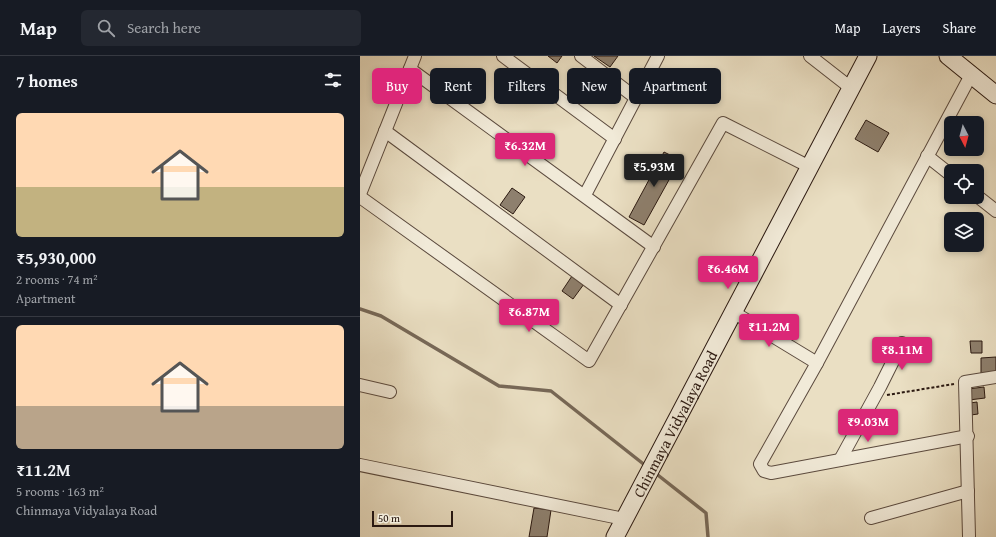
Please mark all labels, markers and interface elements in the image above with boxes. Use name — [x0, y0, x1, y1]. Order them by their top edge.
search box — [81, 10, 361, 46]
text: Map — [20, 14, 57, 42]
icon: search — [95, 17, 117, 39]
text: Search here — [127, 17, 201, 38]
text: Map — [835, 18, 861, 38]
text: Layers — [883, 18, 921, 38]
text: Share — [943, 18, 976, 38]
text: 7 homes — [16, 68, 78, 93]
chip: Buy — [372, 68, 422, 104]
chip: Rent — [430, 68, 486, 104]
chip: Filters — [494, 68, 559, 104]
chip: New — [567, 68, 621, 104]
chip: Apartment — [629, 68, 721, 104]
icon: filters — [322, 69, 344, 91]
north arrow — [944, 116, 984, 156]
map controls — [944, 116, 984, 252]
pin: ₹6.32M — [492, 133, 558, 167]
text: ₹6.32M — [504, 136, 546, 155]
icon: home — [144, 139, 216, 211]
pin: ₹5.93M — [621, 154, 687, 188]
text: ₹5.93M — [633, 157, 675, 176]
button: locate — [944, 164, 984, 204]
button: layers — [944, 212, 984, 252]
text: ₹5,930,000 — [16, 245, 96, 270]
pin: ₹6.46M — [695, 256, 761, 290]
text: ₹6.46M — [707, 259, 749, 278]
text: 2 rooms · 74 m² — [16, 270, 98, 289]
text: Apartment — [16, 289, 76, 308]
pin: ₹6.87M — [496, 299, 562, 333]
text: ₹6.87M — [508, 302, 550, 321]
pin: ₹11.2M — [736, 314, 802, 348]
text: ₹11.2M — [748, 317, 790, 336]
pin: ₹8.11M — [869, 337, 935, 371]
text: ₹8.11M — [881, 340, 923, 359]
street label: Chinmaya Vidyalaya Road — [627, 347, 722, 501]
icon: home — [144, 351, 216, 423]
pin: ₹9.03M — [835, 409, 901, 443]
text: ₹9.03M — [847, 412, 889, 431]
text: ₹11.2M — [16, 457, 71, 482]
text: 5 rooms · 163 m² — [16, 482, 104, 501]
text: Chinmaya Vidyalaya Road — [16, 501, 157, 520]
scale bar — [372, 509, 453, 528]
text: 50 m — [378, 510, 400, 526]

